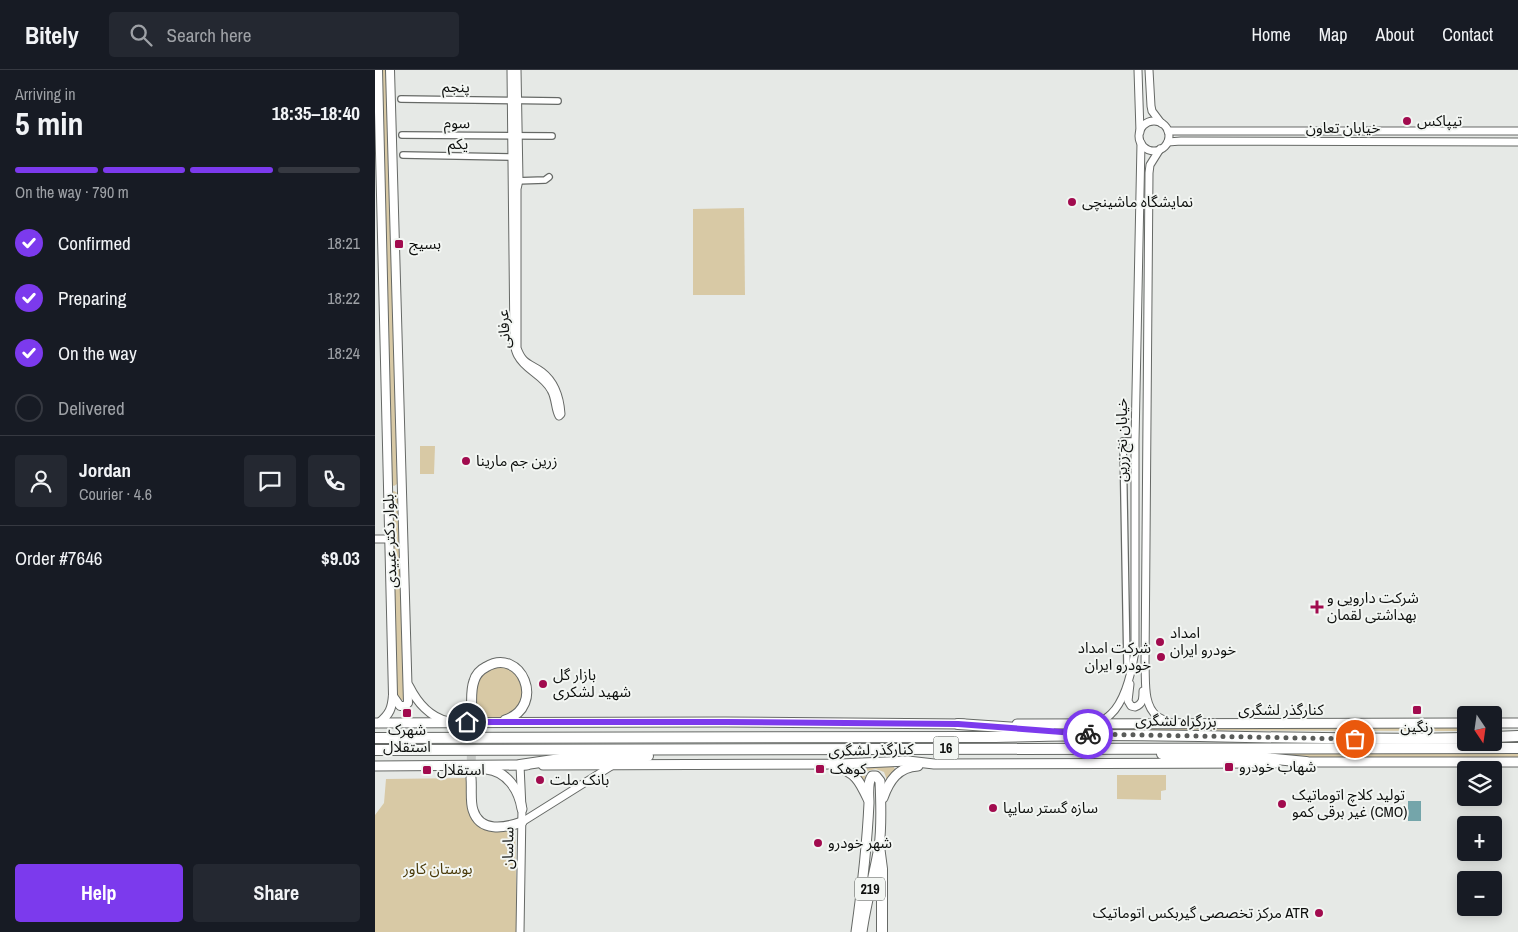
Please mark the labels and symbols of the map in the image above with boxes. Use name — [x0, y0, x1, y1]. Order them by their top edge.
street label: پنجم — [442, 76, 470, 98]
place label: تیپاکس — [1417, 110, 1462, 131]
street label: سوم — [444, 112, 470, 134]
marker: تیپاکس — [1401, 115, 1413, 127]
street label: خیابان تعاون — [1306, 117, 1380, 138]
street label: یکم — [448, 133, 468, 155]
place label: نمایشگاه ماشینچی — [1082, 191, 1193, 212]
marker: نمایشگاه ماشینچی — [1066, 196, 1078, 208]
place label: بسیج — [409, 233, 441, 256]
marker: بسیج — [393, 238, 405, 250]
street label: عرفانی — [492, 308, 515, 349]
street label: خیابان نخ زرین — [1111, 398, 1134, 482]
place label: زرین جم مارینا — [476, 450, 557, 472]
marker: زرین جم مارینا — [460, 455, 472, 467]
street label: بلوار دکتر عبیدی — [377, 494, 402, 588]
place label: شرکت دارویی و بهداشتی لقمان — [1327, 587, 1419, 625]
marker: شرکت دارویی و بهداشتی لقمان — [1311, 601, 1323, 613]
place label: امداد خودرو ایران — [1170, 622, 1236, 660]
marker: امداد خودرو ایران — [1154, 636, 1166, 648]
place label: شرکت امداد خودرو ایران — [1078, 637, 1151, 675]
marker: شرکت امداد خودرو ایران — [1155, 651, 1167, 663]
place label: بازار گل شهید لشکری — [553, 664, 631, 702]
marker: بازار گل شهید لشکری — [537, 678, 549, 690]
street label: کنارگذر لشگری — [1238, 699, 1324, 720]
pin — [446, 701, 488, 743]
marker: رنگین — [1411, 704, 1423, 716]
north arrow — [1457, 706, 1503, 751]
marker: شهرک استقلال — [401, 707, 413, 719]
courier — [1063, 709, 1113, 759]
street label: بزرگراه لشگری — [1135, 709, 1217, 732]
place label: رنگین — [1400, 716, 1434, 737]
pin — [1334, 718, 1376, 760]
place label: شهرک استقلال — [383, 719, 431, 757]
road number: 16 — [933, 736, 959, 760]
street label: کنارگذر لشگری — [828, 738, 915, 761]
place label: شهاب خودرو — [1239, 756, 1317, 777]
place label: کوهک — [830, 758, 867, 779]
place label: استقلال — [437, 759, 485, 780]
marker: شهاب خودرو — [1223, 761, 1235, 773]
marker: کوهک — [814, 763, 826, 775]
marker: استقلال — [421, 764, 433, 776]
place label: بانک ملت — [550, 769, 609, 790]
marker: بانک ملت — [534, 774, 546, 786]
place label: تولید کلاچ اتوماتیک غیر برقی کمو (CMO) — [1292, 784, 1407, 822]
place label: سازه گستر سایپا — [1003, 797, 1098, 818]
marker: تولید کلاچ اتوماتیک غیر برقی کمو (CMO) — [1276, 798, 1288, 810]
marker: سازه گستر سایپا — [987, 802, 999, 814]
street label: ساسان — [497, 826, 518, 869]
place label: شهر خودرو — [828, 832, 892, 853]
marker: شهر خودرو — [812, 837, 824, 849]
park label: بوستان کاور — [402, 858, 473, 879]
road number: 219 — [855, 878, 885, 901]
place label: مرکز تخصصی گیربکس اتوماتیک ATR — [1093, 902, 1309, 923]
marker: مرکز تخصصی گیربکس اتوماتیک ATR — [1313, 907, 1325, 919]

